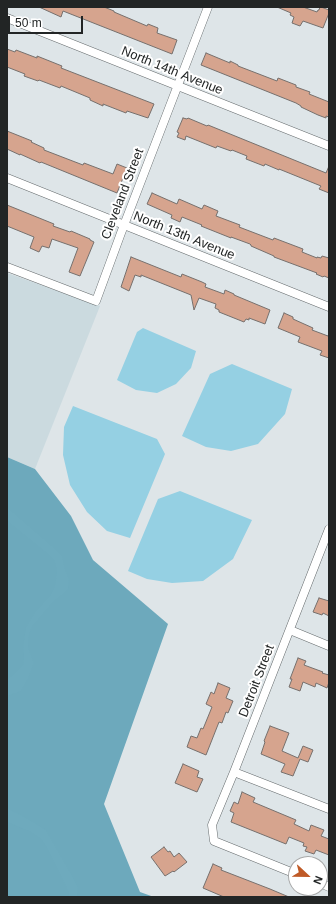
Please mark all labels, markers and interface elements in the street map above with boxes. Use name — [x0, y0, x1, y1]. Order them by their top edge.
scale bar — [10, 8, 85, 34]
text: 50 m — [15, 16, 42, 30]
street label: North 14th Avenue — [119, 44, 225, 98]
street label: Cleveland Street — [98, 146, 148, 242]
street label: North 13th Avenue — [131, 209, 237, 263]
street label: Detroit Street — [236, 642, 278, 720]
north arrow — [288, 856, 328, 896]
text: N — [311, 874, 325, 886]

